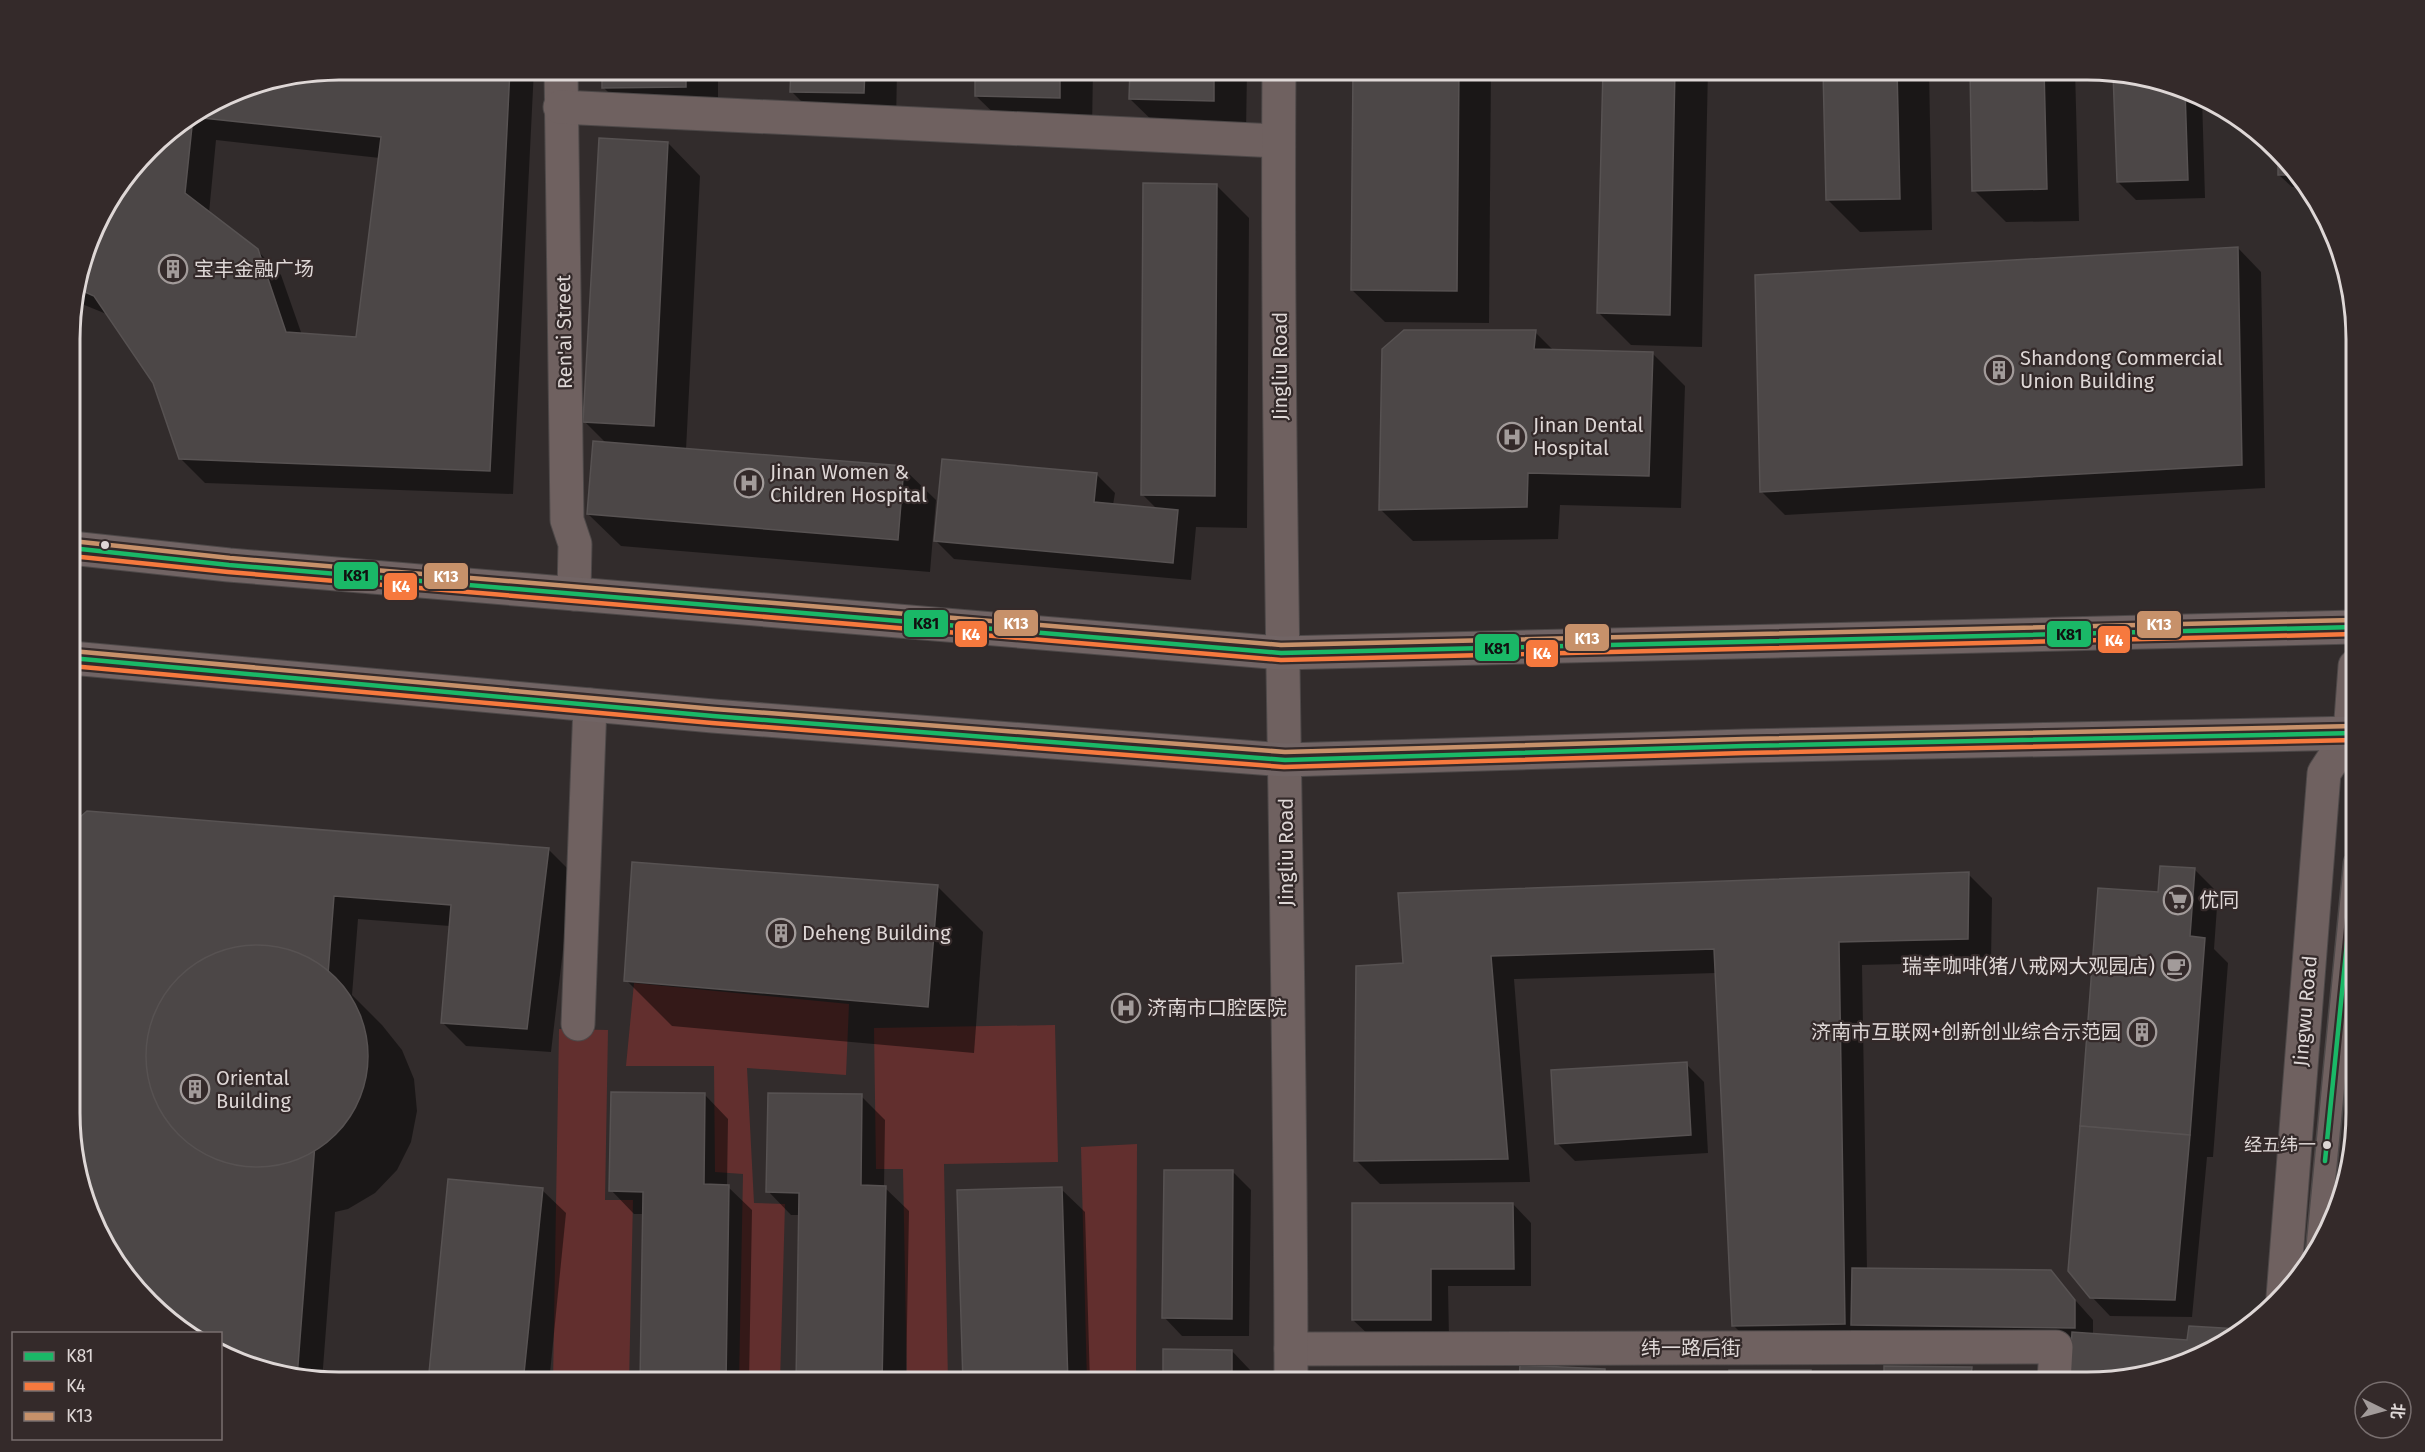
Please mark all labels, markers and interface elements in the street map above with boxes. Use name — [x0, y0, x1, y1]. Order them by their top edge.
building icon: 宝丰金融广场 — [157, 253, 189, 285]
place label: 宝丰金融广场 — [194, 257, 314, 281]
street label: Ren'ai Street — [551, 274, 577, 389]
street label: Jingliu Road — [1268, 312, 1292, 420]
place label: Shandong Commercial Union Building — [2020, 346, 2223, 393]
building icon: Shandong Commercial Union Building — [1983, 354, 2015, 386]
place label: Jinan Dental Hospital — [1533, 413, 1644, 460]
hospital icon: Jinan Dental Hospital — [1496, 421, 1528, 453]
place label: Jinan Women & Children Hospital — [770, 460, 927, 507]
hospital icon: Jinan Women & Children Hospital — [733, 467, 765, 499]
unlabelled marker — [99, 539, 111, 551]
line badge: K81 — [333, 561, 379, 590]
line badge: K13 — [423, 562, 469, 590]
text: K81 — [343, 566, 369, 585]
text: K13 — [433, 567, 459, 586]
line badge: K4 — [383, 572, 418, 601]
text: K4 — [392, 577, 410, 596]
line badge: K81 — [903, 609, 949, 638]
line badge: K13 — [993, 609, 1039, 637]
line badge: K13 — [2136, 610, 2182, 639]
text: K81 — [913, 614, 939, 633]
text: K13 — [1003, 614, 1029, 633]
text: K13 — [2146, 615, 2172, 634]
line badge: K4 — [954, 620, 988, 648]
line badge: K81 — [2046, 620, 2092, 648]
line badge: K13 — [1564, 623, 1610, 652]
text: K4 — [962, 625, 980, 644]
text: K81 — [2056, 625, 2082, 644]
line badge: K4 — [2097, 625, 2131, 654]
text: K13 — [1574, 629, 1600, 648]
text: K4 — [2105, 631, 2123, 650]
line badge: K81 — [1474, 633, 1520, 662]
text: K81 — [1484, 639, 1510, 658]
line badge: K4 — [1525, 639, 1559, 668]
text: K4 — [1533, 644, 1551, 663]
street label: Jingliu Road — [1274, 798, 1298, 906]
supermarket icon: 优同 — [2162, 884, 2194, 916]
place label: 优同 — [2199, 888, 2239, 912]
building icon: Deheng Building — [765, 917, 797, 949]
place label: Deheng Building — [802, 921, 951, 945]
cafe icon: 瑞幸咖啡(猪八戒网大观园店) — [2160, 950, 2192, 982]
place label: 瑞幸咖啡(猪八戒网大观园店) — [1902, 954, 2155, 978]
street label: Jingwu Road — [2288, 955, 2322, 1067]
hospital icon: 济南市口腔医院 — [1110, 992, 1142, 1024]
place label: 济南市口腔医院 — [1147, 996, 1287, 1020]
building icon: 济南市互联网+创新创业综合示范园 — [2126, 1016, 2158, 1048]
place label: 济南市互联网+创新创业综合示范园 — [1811, 1020, 2121, 1044]
place label: Oriental Building — [216, 1066, 292, 1113]
building icon: Oriental Building — [179, 1073, 211, 1105]
place label: 经五纬一 — [2244, 1134, 2316, 1156]
marker: 经五纬一 — [2321, 1139, 2333, 1151]
legend — [12, 1332, 222, 1440]
street label: 纬一路后街 — [1641, 1336, 1741, 1360]
text: K81 — [66, 1345, 94, 1367]
text: K4 — [66, 1375, 86, 1397]
north arrow — [2353, 1380, 2413, 1440]
text: 北 — [2387, 1402, 2408, 1420]
text: K13 — [66, 1405, 93, 1427]

